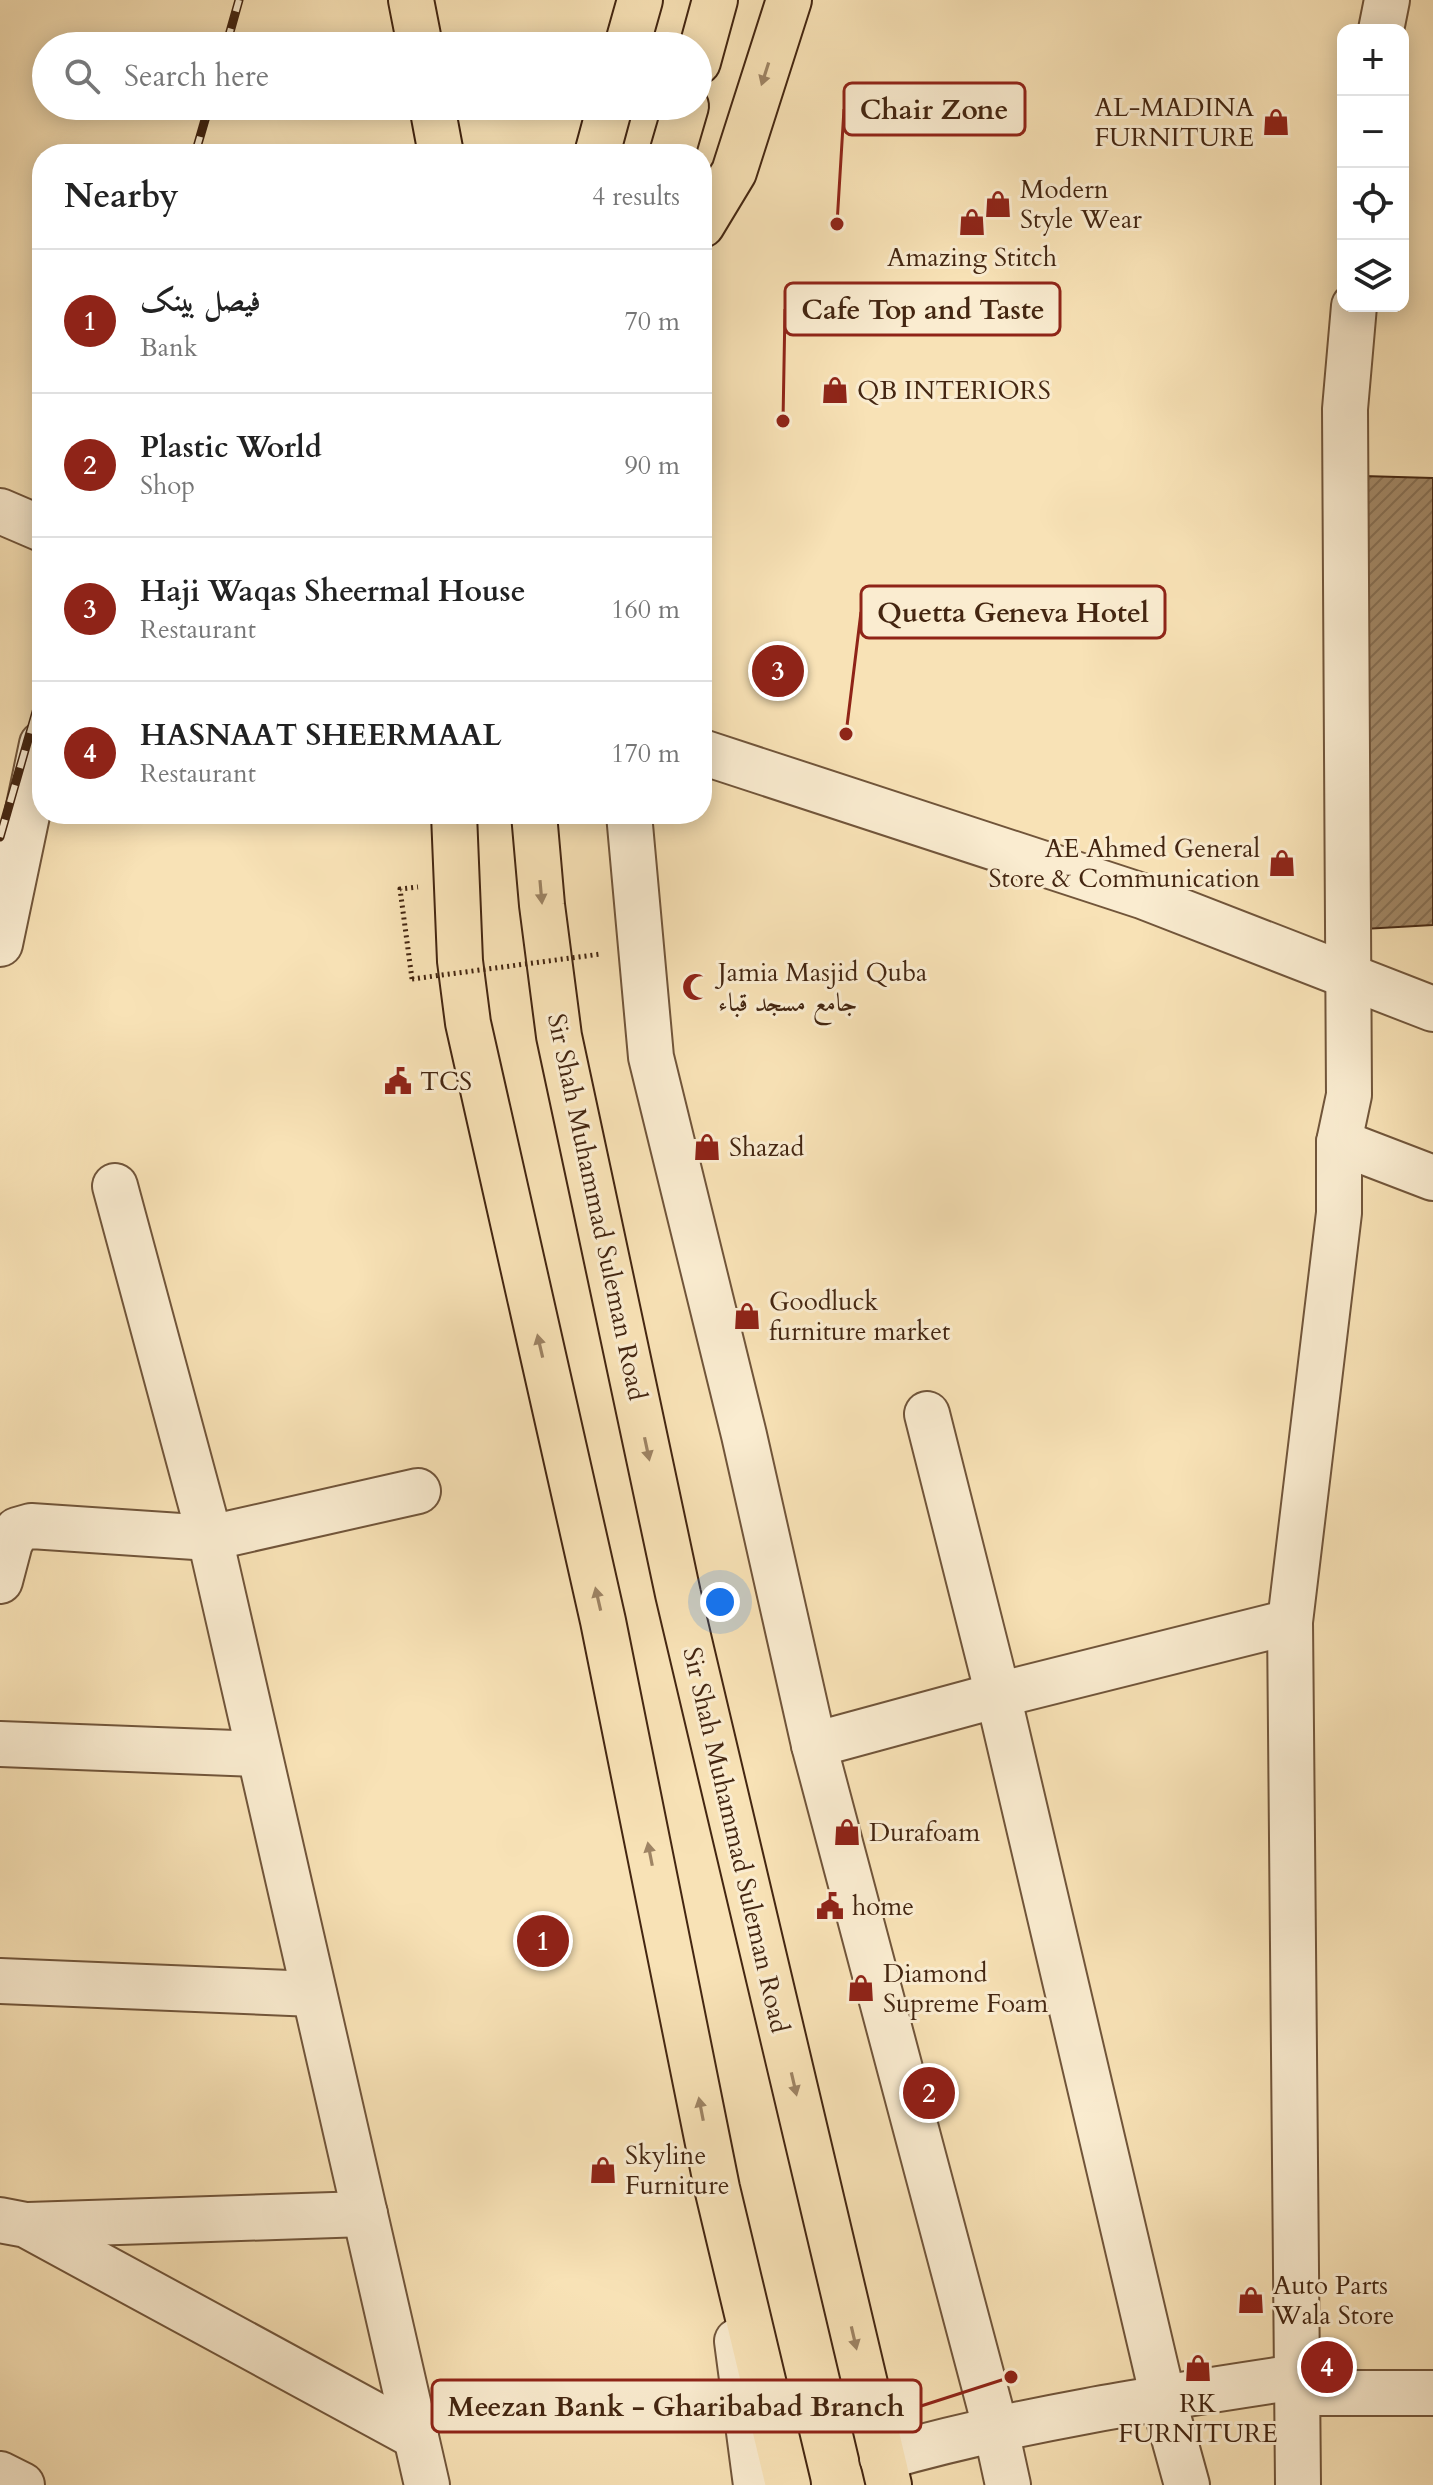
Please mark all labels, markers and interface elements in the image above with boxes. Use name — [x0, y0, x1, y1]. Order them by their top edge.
map controls — [1337, 24, 1409, 312]
button: + — [1337, 24, 1409, 96]
search box — [32, 32, 712, 120]
icon: search — [60, 54, 104, 98]
text: Search here — [124, 56, 269, 97]
one-way arrow — [758, 63, 771, 87]
callout: Chair Zone — [844, 83, 1025, 135]
place label: AL-MADINA FURNITURE — [1095, 90, 1254, 155]
text: Chair Zone — [860, 91, 1008, 129]
button: − — [1337, 96, 1409, 168]
shop icon: AL-MADINA FURNITURE — [1261, 107, 1291, 137]
button: locate — [1337, 168, 1409, 240]
place label: Modern Style Wear — [1020, 172, 1142, 237]
text: Nearby — [64, 173, 179, 219]
text: 4 results — [592, 179, 680, 214]
shop icon: Modern Style Wear — [983, 189, 1013, 219]
shop icon: Amazing Stitch — [957, 207, 987, 237]
place label: Amazing Stitch — [887, 240, 1057, 275]
button: layers — [1337, 240, 1409, 312]
text: فیصل بینک — [140, 281, 261, 322]
callout: Cafe Top and Taste — [785, 283, 1060, 335]
text: Cafe Top and Taste — [801, 291, 1045, 329]
text: 1 — [83, 304, 97, 339]
text: 70 m — [624, 304, 680, 339]
text: Bank — [140, 330, 198, 365]
place label: QB INTERIORS — [857, 373, 1051, 408]
shop icon: QB INTERIORS — [820, 375, 850, 405]
text: Plastic World — [140, 427, 322, 468]
text: 2 — [83, 448, 97, 483]
text: 90 m — [624, 448, 680, 483]
text: Shop — [140, 468, 195, 503]
text: Haji Waqas Sheermal House — [140, 571, 526, 612]
callout: Quetta Geneva Hotel — [861, 586, 1165, 638]
text: 3 — [83, 592, 97, 627]
text: 160 m — [611, 592, 680, 627]
text: Quetta Geneva Hotel — [877, 594, 1149, 632]
text: Restaurant — [140, 612, 256, 647]
pin: 3 — [752, 641, 804, 701]
text: HASNAAT SHEERMAAL — [140, 715, 502, 756]
text: 4 — [83, 736, 97, 771]
text: 170 m — [611, 736, 680, 771]
text: Restaurant — [140, 756, 256, 791]
place label: AE Ahmed General Store & Communication — [988, 831, 1260, 896]
shop icon: AE Ahmed General Store & Communication — [1267, 848, 1297, 878]
one-way arrow — [535, 880, 548, 905]
place label: Jamia Masjid Quba جامع مسجد قباء — [714, 955, 927, 1026]
mosque icon: Jamia Masjid Quba جامع مسجد قباء — [681, 972, 711, 1002]
street label: Sir Shah Muhammad Suleman Road — [539, 1010, 655, 1404]
place label: TCS — [420, 1064, 472, 1099]
public building icon: TCS — [383, 1066, 413, 1096]
place label: Shazad — [729, 1130, 804, 1165]
shop icon: Shazad — [692, 1132, 722, 1162]
place label: Goodluck furniture market — [769, 1284, 950, 1349]
shop icon: Goodluck furniture market — [732, 1301, 762, 1331]
one-way arrow — [533, 1333, 546, 1358]
one-way arrow — [641, 1437, 654, 1462]
your location — [700, 1582, 740, 1622]
one-way arrow — [591, 1587, 604, 1612]
street label: Sir Shah Muhammad Suleman Road — [675, 1644, 797, 2036]
place label: Durafoam — [869, 1815, 980, 1850]
shop icon: Durafoam — [832, 1817, 862, 1847]
one-way arrow — [643, 1841, 656, 1866]
place label: home — [852, 1889, 914, 1924]
public building icon: home — [815, 1891, 845, 1921]
pin: 1 — [517, 1911, 569, 1971]
place label: Diamond Supreme Foam — [883, 1956, 1048, 2021]
shop icon: Diamond Supreme Foam — [846, 1973, 876, 2003]
pin: 2 — [903, 2063, 955, 2123]
one-way arrow — [788, 2072, 801, 2097]
one-way arrow — [694, 2096, 707, 2121]
place label: Skyline Furniture — [625, 2138, 729, 2203]
shop icon: Skyline Furniture — [588, 2155, 618, 2185]
place label: Auto Parts Wala Store — [1272, 2268, 1394, 2333]
shop icon: Auto Parts Wala Store — [1236, 2285, 1266, 2315]
one-way arrow — [848, 2325, 861, 2350]
pin: 4 — [1301, 2337, 1353, 2397]
shop icon: RK FURNITURE — [1183, 2353, 1213, 2383]
callout: Meezan Bank - Gharibabad Branch — [432, 2380, 921, 2432]
place label: RK FURNITURE — [1118, 2386, 1278, 2451]
text: Meezan Bank - Gharibabad Branch — [447, 2388, 905, 2426]

